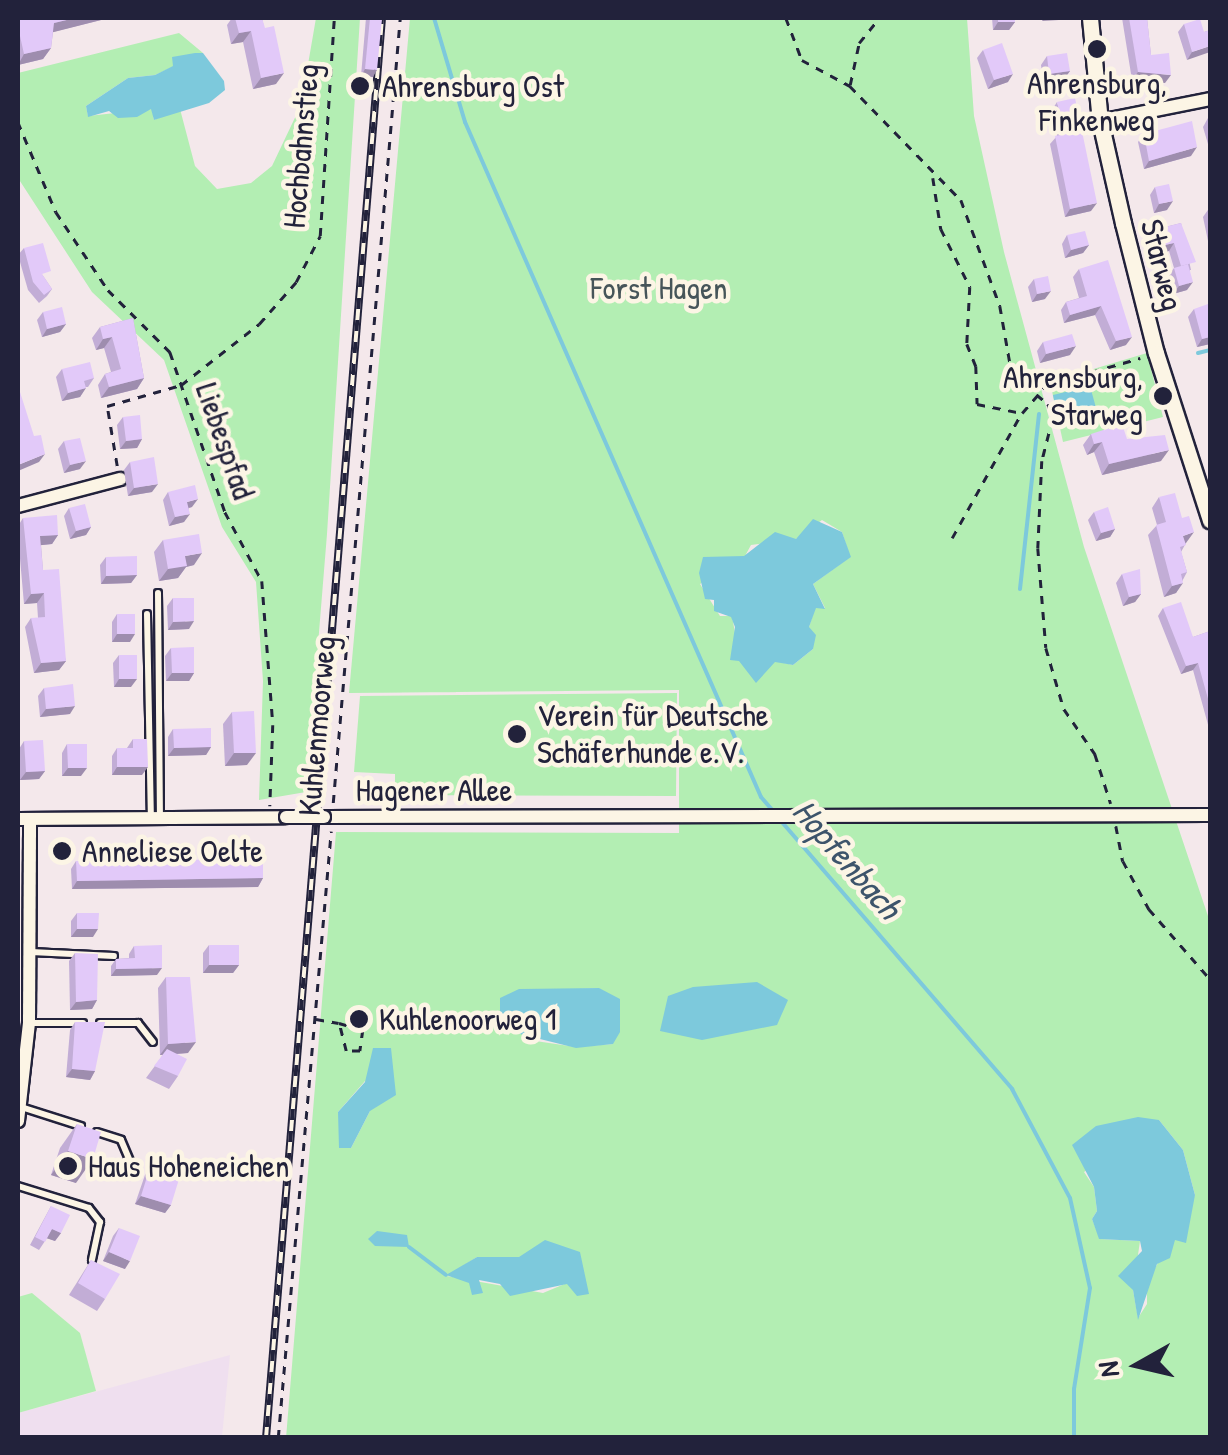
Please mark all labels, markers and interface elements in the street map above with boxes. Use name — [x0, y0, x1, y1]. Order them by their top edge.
marker: Ahrensburg, Finkenweg — [1086, 38, 1108, 60]
street label: Hochbahnstieg — [275, 62, 327, 230]
place label: Ahrensburg, Finkenweg — [1027, 65, 1167, 140]
place label: Ahrensburg Ost — [382, 67, 564, 105]
marker: Ahrensburg Ost — [347, 73, 373, 99]
street label: Starweg — [1132, 216, 1192, 314]
park label: Forst Hagen — [591, 269, 727, 307]
place label: Ahrensburg, Starweg — [1003, 359, 1143, 434]
street label: Liebespfad — [187, 378, 263, 504]
marker: Ahrensburg, Starweg — [1152, 385, 1174, 407]
street label: Kuhlenmoorweg — [290, 634, 344, 818]
place label: Verein für Deutsche Schäferhunde e.V. — [537, 697, 768, 772]
marker: Verein für Deutsche Schäferhunde e.V. — [506, 723, 528, 745]
street label: Hagener Allee — [356, 771, 512, 809]
water label: Hopfenbach — [784, 791, 910, 927]
place label: Anneliese Oelte — [82, 832, 263, 870]
marker: Anneliese Oelte — [51, 840, 73, 862]
place label: Kuhlenoorweg 1 — [379, 1000, 557, 1038]
marker: Kuhlenoorweg 1 — [348, 1008, 370, 1030]
place label: Haus Hoheneichen — [88, 1147, 289, 1185]
marker: Haus Hoheneichen — [57, 1155, 79, 1177]
north arrow — [1088, 1315, 1188, 1415]
text: N — [1088, 1359, 1128, 1379]

